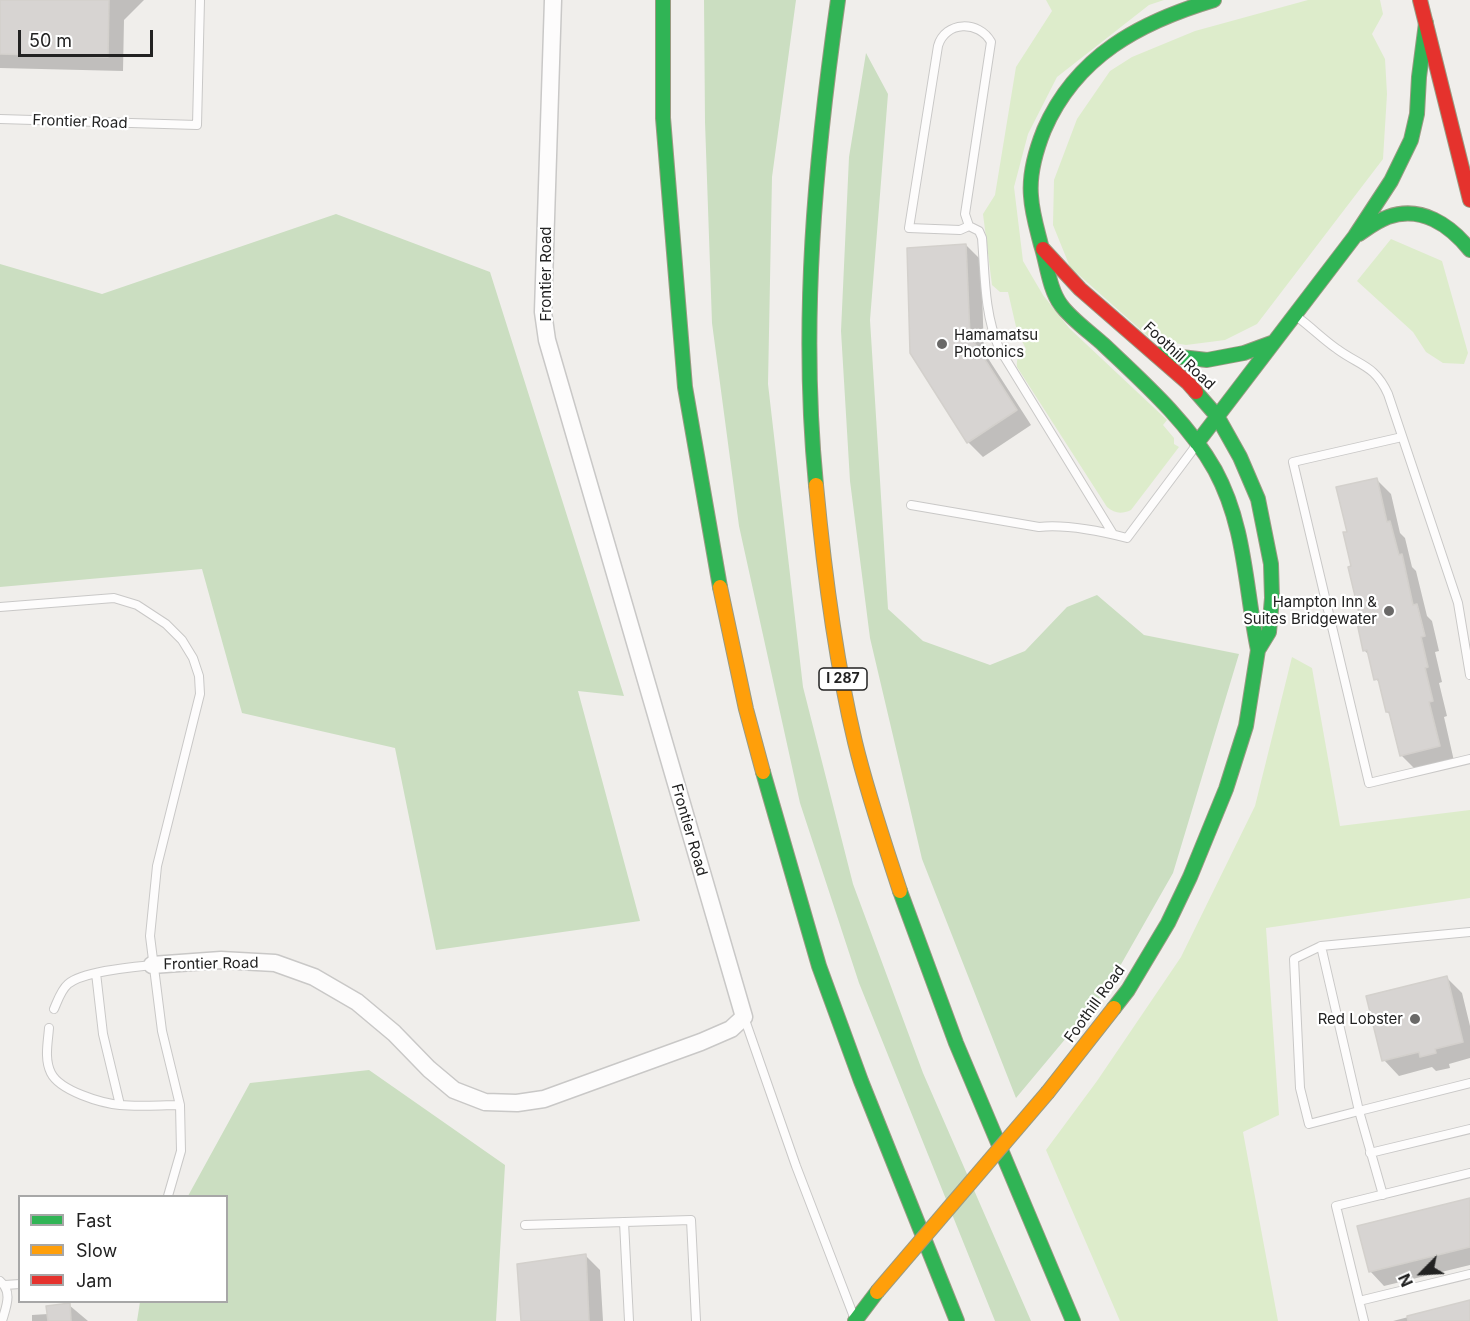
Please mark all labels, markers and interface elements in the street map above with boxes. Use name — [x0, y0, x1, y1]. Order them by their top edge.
scale bar — [21, 18, 156, 56]
text: 50 m — [29, 30, 72, 51]
street label: Frontier Road — [32, 111, 128, 133]
street label: Frontier Road — [537, 226, 555, 322]
street label: Foothill Road — [1139, 318, 1219, 394]
place label: Hamamatsu Photonics — [954, 326, 1038, 361]
marker: Hamamatsu Photonics — [935, 337, 949, 351]
place label: Hampton Inn & Suites Bridgewater — [1243, 593, 1377, 628]
marker: Hampton Inn & Suites Bridgewater — [1382, 604, 1396, 618]
road number: I 287 — [819, 668, 867, 690]
street label: Frontier Road — [667, 782, 711, 878]
street label: Frontier Road — [163, 954, 259, 974]
street label: Foothill Road — [1061, 962, 1129, 1046]
place label: Red Lobster — [1318, 1010, 1403, 1028]
marker: Red Lobster — [1408, 1012, 1422, 1026]
legend — [18, 1195, 228, 1303]
text: Fast — [76, 1210, 112, 1231]
text: Slow — [76, 1240, 117, 1261]
north arrow — [1392, 1243, 1452, 1303]
text: Jam — [76, 1270, 112, 1291]
text: N — [1394, 1271, 1417, 1290]

